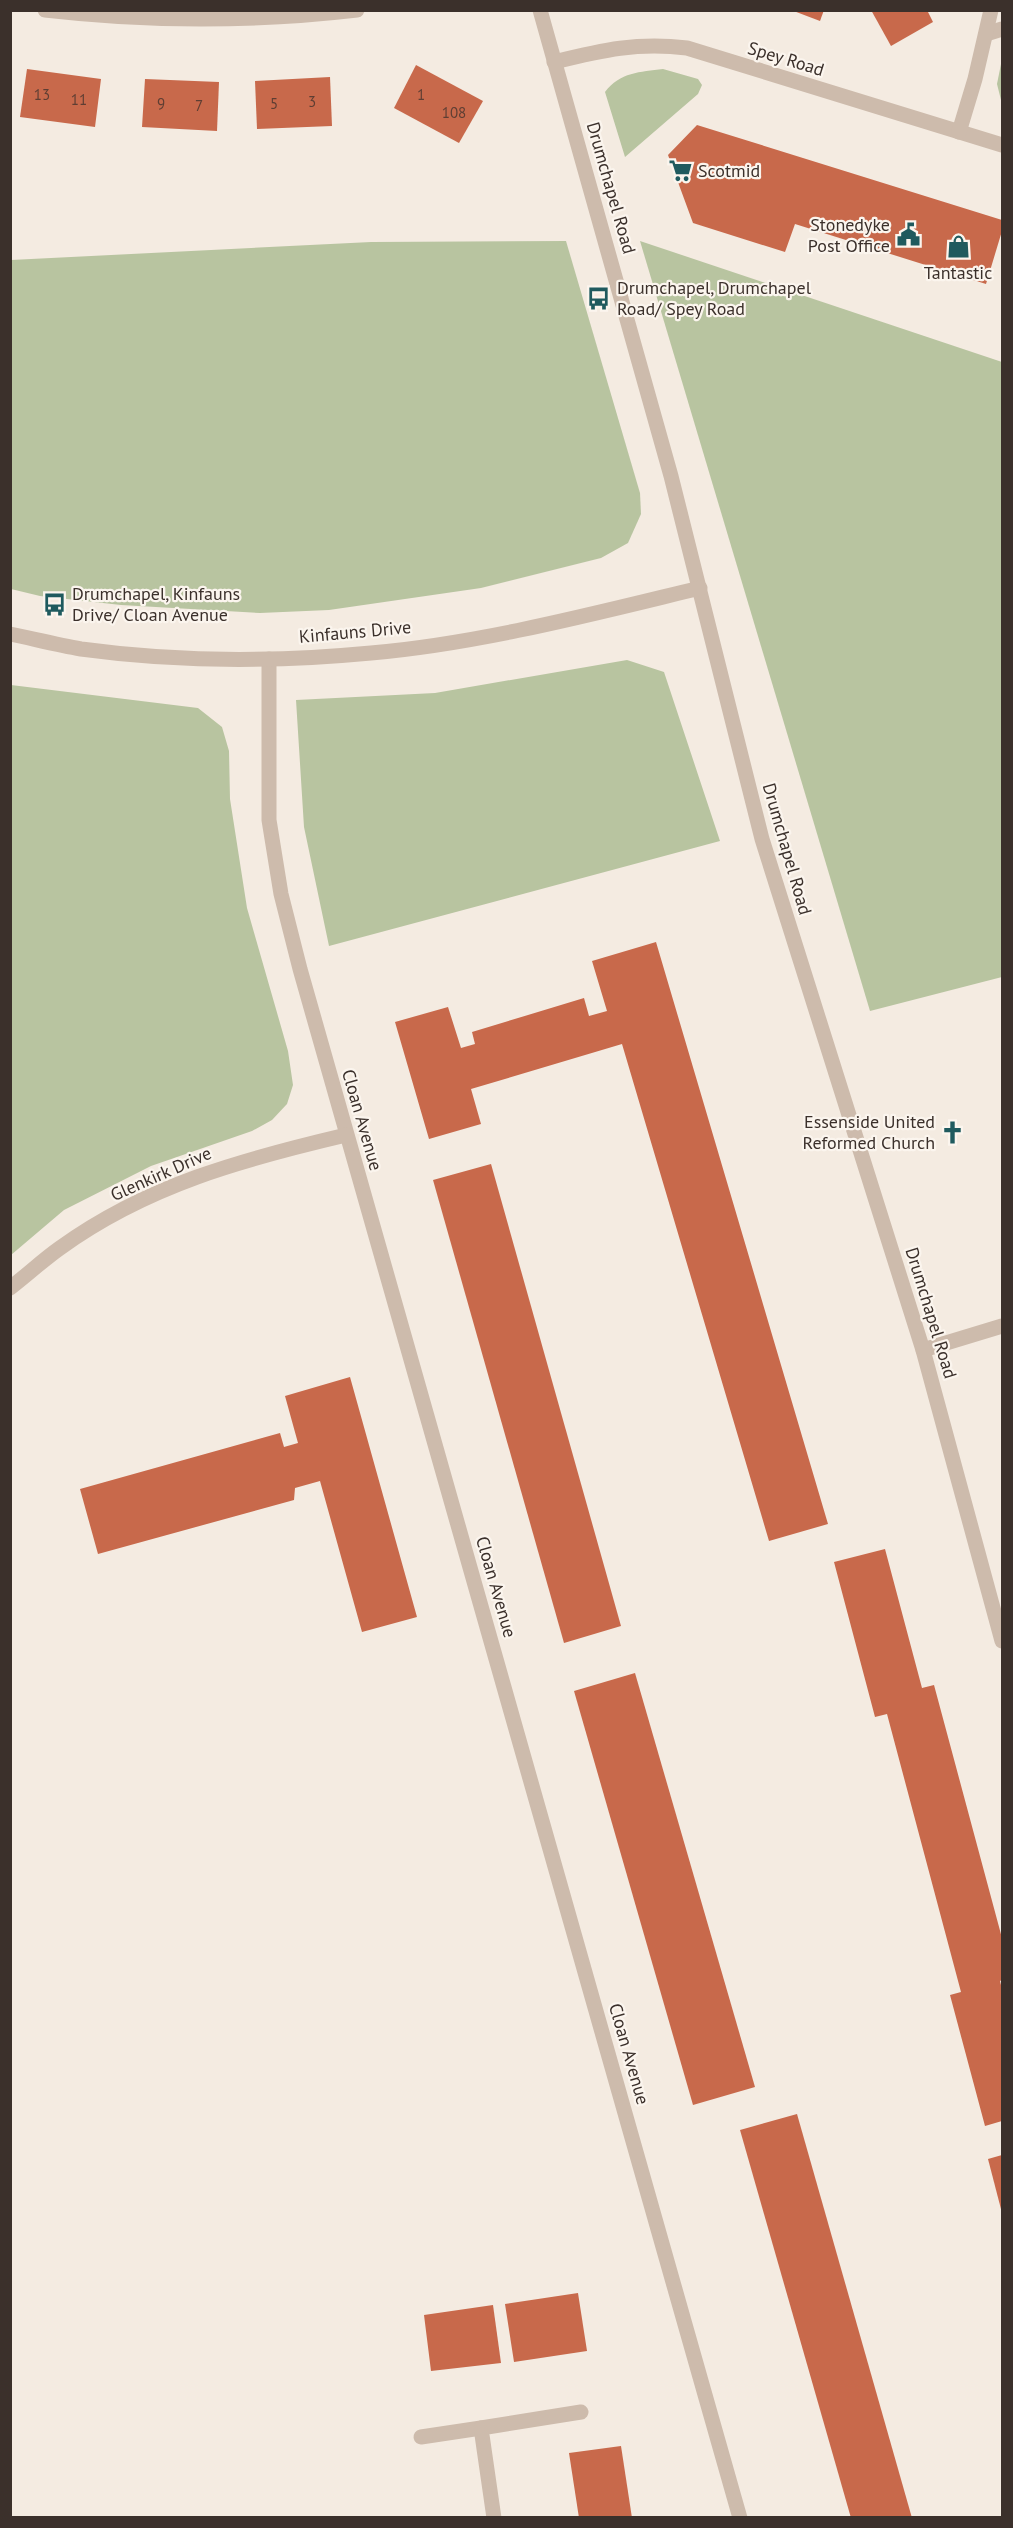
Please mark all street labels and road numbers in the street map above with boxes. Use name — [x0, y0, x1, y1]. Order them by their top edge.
street label: Spey Road — [745, 36, 827, 81]
street label: Drumchapel Road — [582, 119, 641, 256]
street label: Kinfauns Drive — [298, 615, 412, 648]
street label: Drumchapel Road — [758, 780, 817, 917]
street label: Cloan Avenue — [337, 1067, 388, 1173]
street label: Glenkirk Drive — [107, 1141, 215, 1206]
street label: Drumchapel Road — [901, 1244, 962, 1381]
street label: Cloan Avenue — [471, 1534, 522, 1640]
street label: Cloan Avenue — [604, 2001, 655, 2107]

